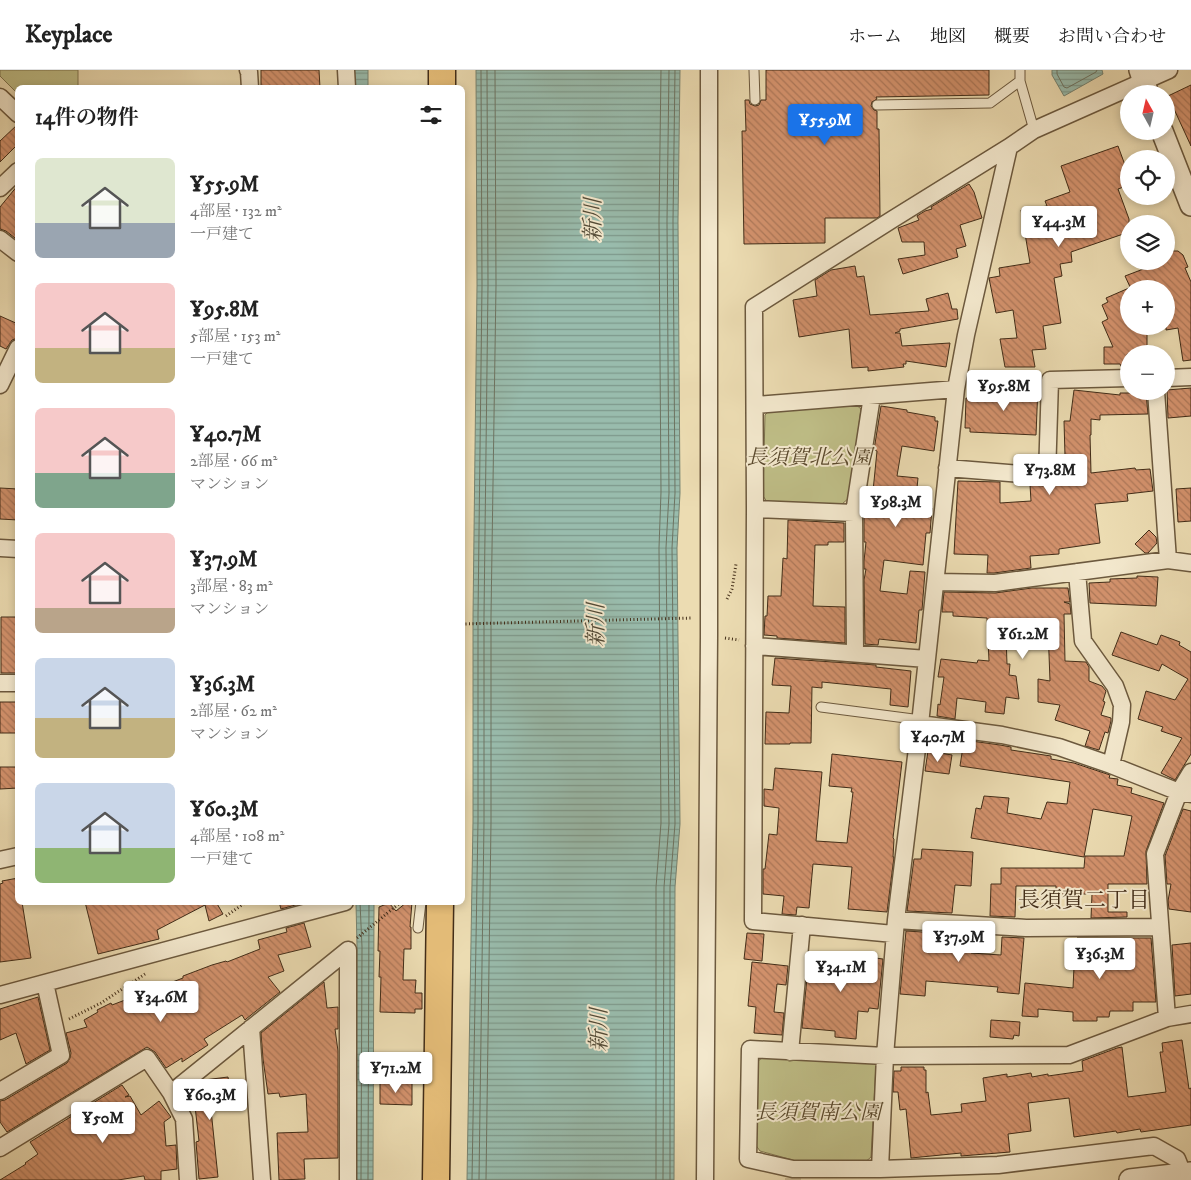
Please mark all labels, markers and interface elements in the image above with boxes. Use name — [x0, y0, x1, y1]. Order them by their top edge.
text: Keyplace — [25, 20, 113, 50]
text: ホーム — [848, 26, 902, 48]
text: 地図 — [930, 26, 966, 48]
text: 概要 — [994, 26, 1030, 48]
text: お問い合わせ — [1058, 26, 1166, 48]
north arrow — [1120, 85, 1175, 140]
map controls — [1120, 85, 1175, 400]
icon: filters — [417, 101, 445, 129]
pin: ¥55.9M — [784, 104, 866, 146]
text: 14件の物件 — [35, 105, 139, 131]
text: ¥55.9M — [799, 110, 851, 130]
button: locate — [1120, 150, 1175, 205]
text: ¥55.9M — [190, 172, 259, 198]
icon: home — [75, 178, 135, 238]
water label: 新川 — [580, 196, 607, 242]
text: 4部屋 · 132 m² — [190, 201, 282, 221]
pin: ¥44.3M — [1018, 206, 1100, 248]
text: ¥44.3M — [1032, 212, 1086, 232]
button: layers — [1120, 215, 1175, 270]
text: 一戸建て — [190, 224, 254, 244]
button: + — [1120, 280, 1175, 335]
text: ¥95.8M — [190, 297, 259, 323]
icon: home — [75, 303, 135, 363]
text: 5部屋 · 153 m² — [190, 326, 281, 346]
button: − — [1120, 345, 1175, 400]
text: 一戸建て — [190, 349, 254, 369]
pin: ¥95.8M — [963, 370, 1045, 412]
text: ¥95.8M — [978, 376, 1030, 396]
text: ¥40.7M — [190, 422, 261, 448]
icon: home — [75, 428, 135, 488]
park label: 長須賀北公園 — [746, 445, 875, 471]
text: 2部屋 · 66 m² — [190, 451, 277, 471]
pin: ¥73.8M — [1009, 454, 1091, 496]
text: ¥73.8M — [1024, 460, 1076, 480]
text: マンション — [190, 474, 269, 494]
pin: ¥98.3M — [855, 486, 937, 528]
text: ¥98.3M — [870, 492, 922, 512]
text: ¥37.9M — [190, 547, 258, 573]
icon: home — [75, 553, 135, 613]
text: 3部屋 · 83 m² — [190, 576, 273, 596]
text: マンション — [190, 599, 269, 619]
water label: 新川 — [583, 601, 610, 647]
pin: ¥61.2M — [982, 618, 1064, 660]
text: ¥61.2M — [997, 624, 1049, 644]
text: ¥36.3M — [190, 672, 255, 698]
icon: home — [75, 678, 135, 738]
text: 2部屋 · 62 m² — [190, 701, 277, 721]
pin: ¥40.7M — [897, 720, 979, 763]
text: マンション — [190, 724, 269, 744]
text: ¥40.7M — [911, 727, 965, 747]
text: ¥60.3M — [190, 797, 258, 823]
icon: home — [75, 803, 135, 863]
text: 4部屋 · 108 m² — [190, 826, 285, 846]
text: 一戸建て — [190, 849, 254, 869]
district label: 長須賀二丁目 — [1018, 887, 1150, 914]
pin: ¥37.9M — [918, 920, 1000, 963]
text: ¥37.9M — [933, 927, 985, 947]
pin: ¥36.3M — [1059, 938, 1141, 980]
text: ¥36.3M — [1075, 944, 1125, 964]
pin: ¥34.1M — [800, 950, 882, 993]
text: ¥34.1M — [816, 957, 866, 977]
pin: ¥34.6M — [120, 980, 202, 1023]
text: ¥34.6M — [134, 987, 188, 1007]
water label: 新川 — [586, 1006, 613, 1052]
pin: ¥71.2M — [355, 1052, 437, 1094]
text: ¥71.2M — [370, 1058, 422, 1078]
pin: ¥60.3M — [169, 1078, 251, 1121]
text: ¥60.3M — [184, 1085, 236, 1105]
park label: 長須賀南公園 — [755, 1100, 884, 1126]
pin: ¥50M — [73, 1102, 133, 1144]
text: ¥50M — [82, 1108, 124, 1128]

